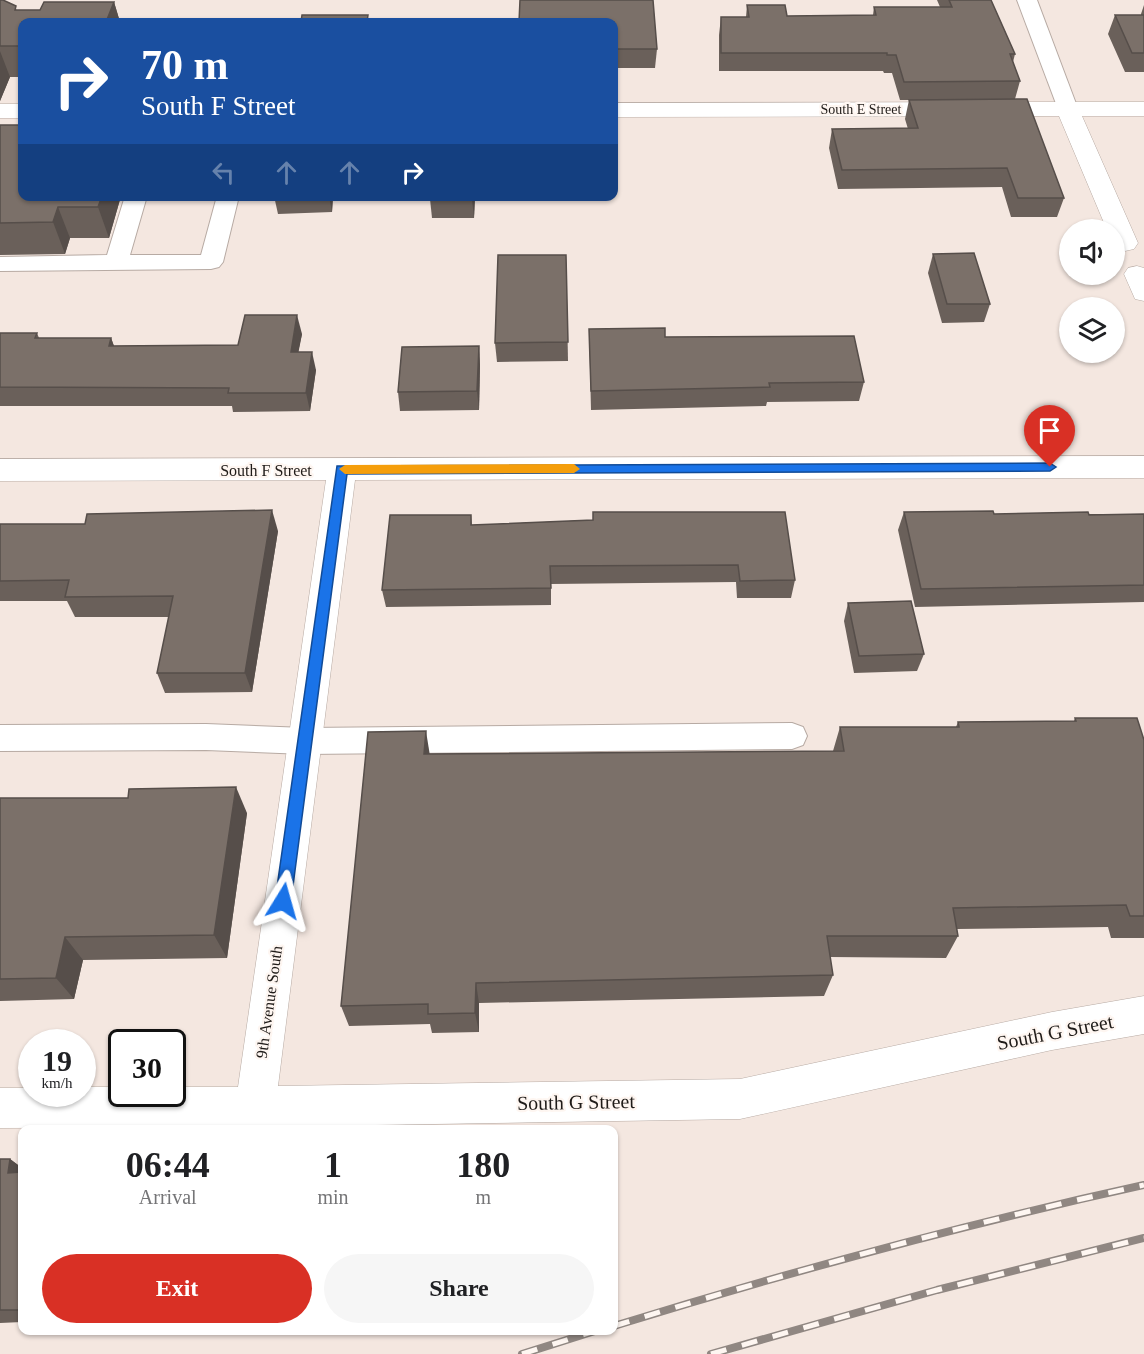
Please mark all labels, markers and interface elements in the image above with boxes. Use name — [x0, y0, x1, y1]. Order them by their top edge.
icon: right — [42, 42, 120, 120]
text: 70 m — [141, 42, 229, 88]
text: South F Street — [141, 91, 296, 121]
street label: South E Street — [821, 102, 902, 117]
icon: left — [207, 156, 240, 189]
icon: ahead — [270, 156, 303, 189]
icon: ahead — [333, 156, 366, 189]
icon: right — [396, 156, 429, 189]
map controls — [1059, 219, 1125, 363]
button: sound — [1059, 219, 1125, 285]
button: layers — [1059, 297, 1125, 363]
pin — [1024, 405, 1075, 467]
icon: arrive — [1033, 414, 1066, 447]
street label: South F Street — [220, 462, 312, 479]
position arrow — [251, 869, 315, 933]
street label: 9th Avenue South — [253, 945, 285, 1059]
street label: South G Street — [995, 1010, 1115, 1054]
speed limit sign: 30 — [108, 1029, 186, 1107]
text: 19 — [42, 1044, 72, 1077]
text: km/h — [42, 1075, 72, 1091]
street label: South G Street — [517, 1090, 636, 1114]
text: 06:44 — [126, 1145, 210, 1185]
text: 1 — [324, 1145, 342, 1185]
text: 180 — [456, 1145, 510, 1185]
text: Arrival — [139, 1186, 197, 1208]
text: min — [317, 1186, 349, 1208]
text: m — [476, 1186, 491, 1208]
button: Exit — [42, 1254, 312, 1323]
button: Share — [324, 1254, 594, 1323]

